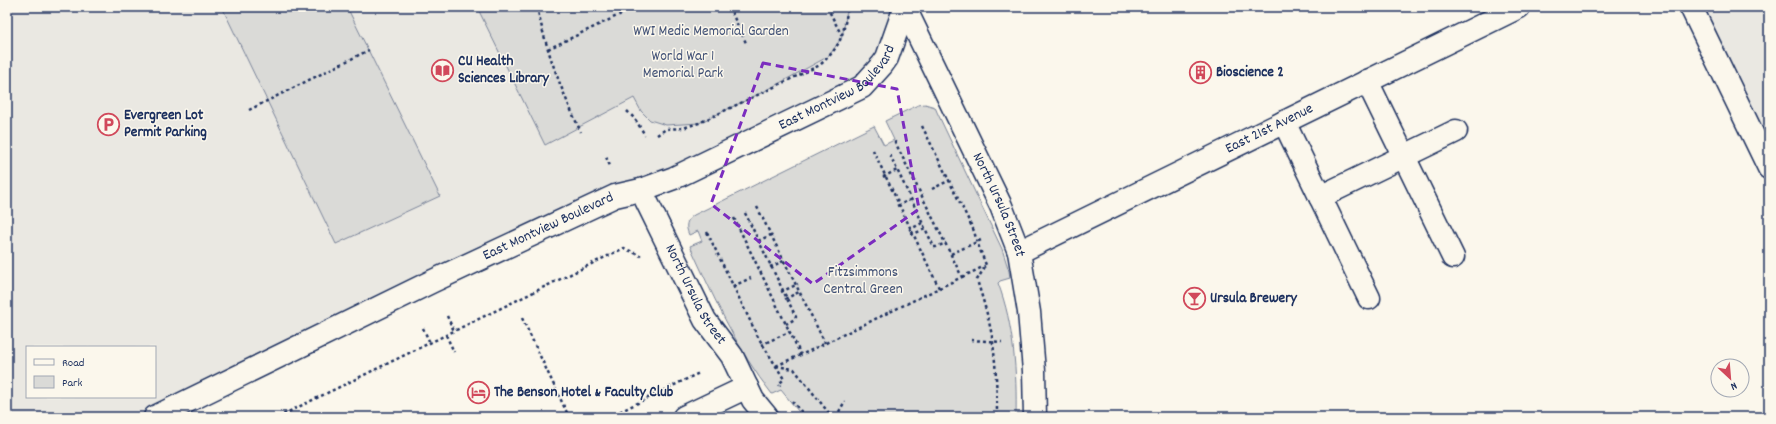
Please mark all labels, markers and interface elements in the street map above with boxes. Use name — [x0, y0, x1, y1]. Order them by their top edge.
park label: WWI Medic Memorial Garden — [633, 21, 789, 43]
street label: East Montview Boulevard — [775, 42, 902, 137]
park label: World War 1 Memorial Park — [643, 46, 723, 85]
place label: CU Health Sciences Library — [458, 51, 550, 90]
library icon: CU Health Sciences Library — [430, 58, 456, 84]
building icon: Bioscience 2 — [1187, 60, 1213, 86]
place label: Bioscience 2 — [1216, 62, 1284, 84]
street label: East 21st Avenue — [1222, 98, 1318, 160]
place label: Evergreen Lot Permit Parking — [124, 105, 207, 144]
parking icon: Evergreen Lot Permit Parking — [95, 112, 121, 138]
street label: North Ursula Street — [966, 149, 1031, 259]
street label: East Montview Boulevard — [479, 187, 618, 267]
street label: North Ursula Street — [659, 241, 731, 350]
park label: Fitzsimmons Central Green — [823, 262, 903, 301]
bar icon: Ursula Brewery — [1182, 286, 1208, 312]
place label: Ursula Brewery — [1210, 288, 1298, 310]
legend — [26, 346, 156, 398]
text: Road — [62, 355, 84, 372]
north arrow — [1710, 358, 1750, 398]
text: Park — [62, 375, 83, 392]
text: N — [1727, 377, 1739, 394]
hotel icon: The Benson Hotel & Faculty Club — [466, 380, 492, 406]
place label: The Benson Hotel & Faculty Club — [494, 382, 674, 404]

